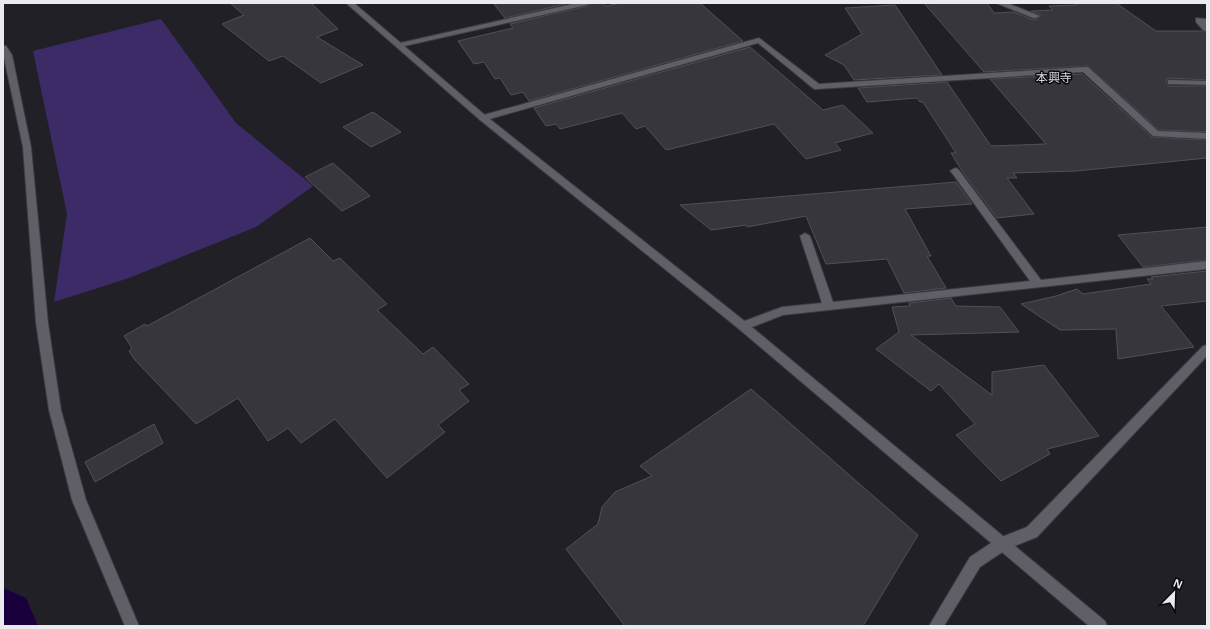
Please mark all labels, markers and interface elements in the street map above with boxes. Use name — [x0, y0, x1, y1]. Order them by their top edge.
district label: 本興寺 — [1036, 69, 1072, 86]
north arrow — [1154, 573, 1194, 613]
text: N — [1171, 575, 1185, 592]

